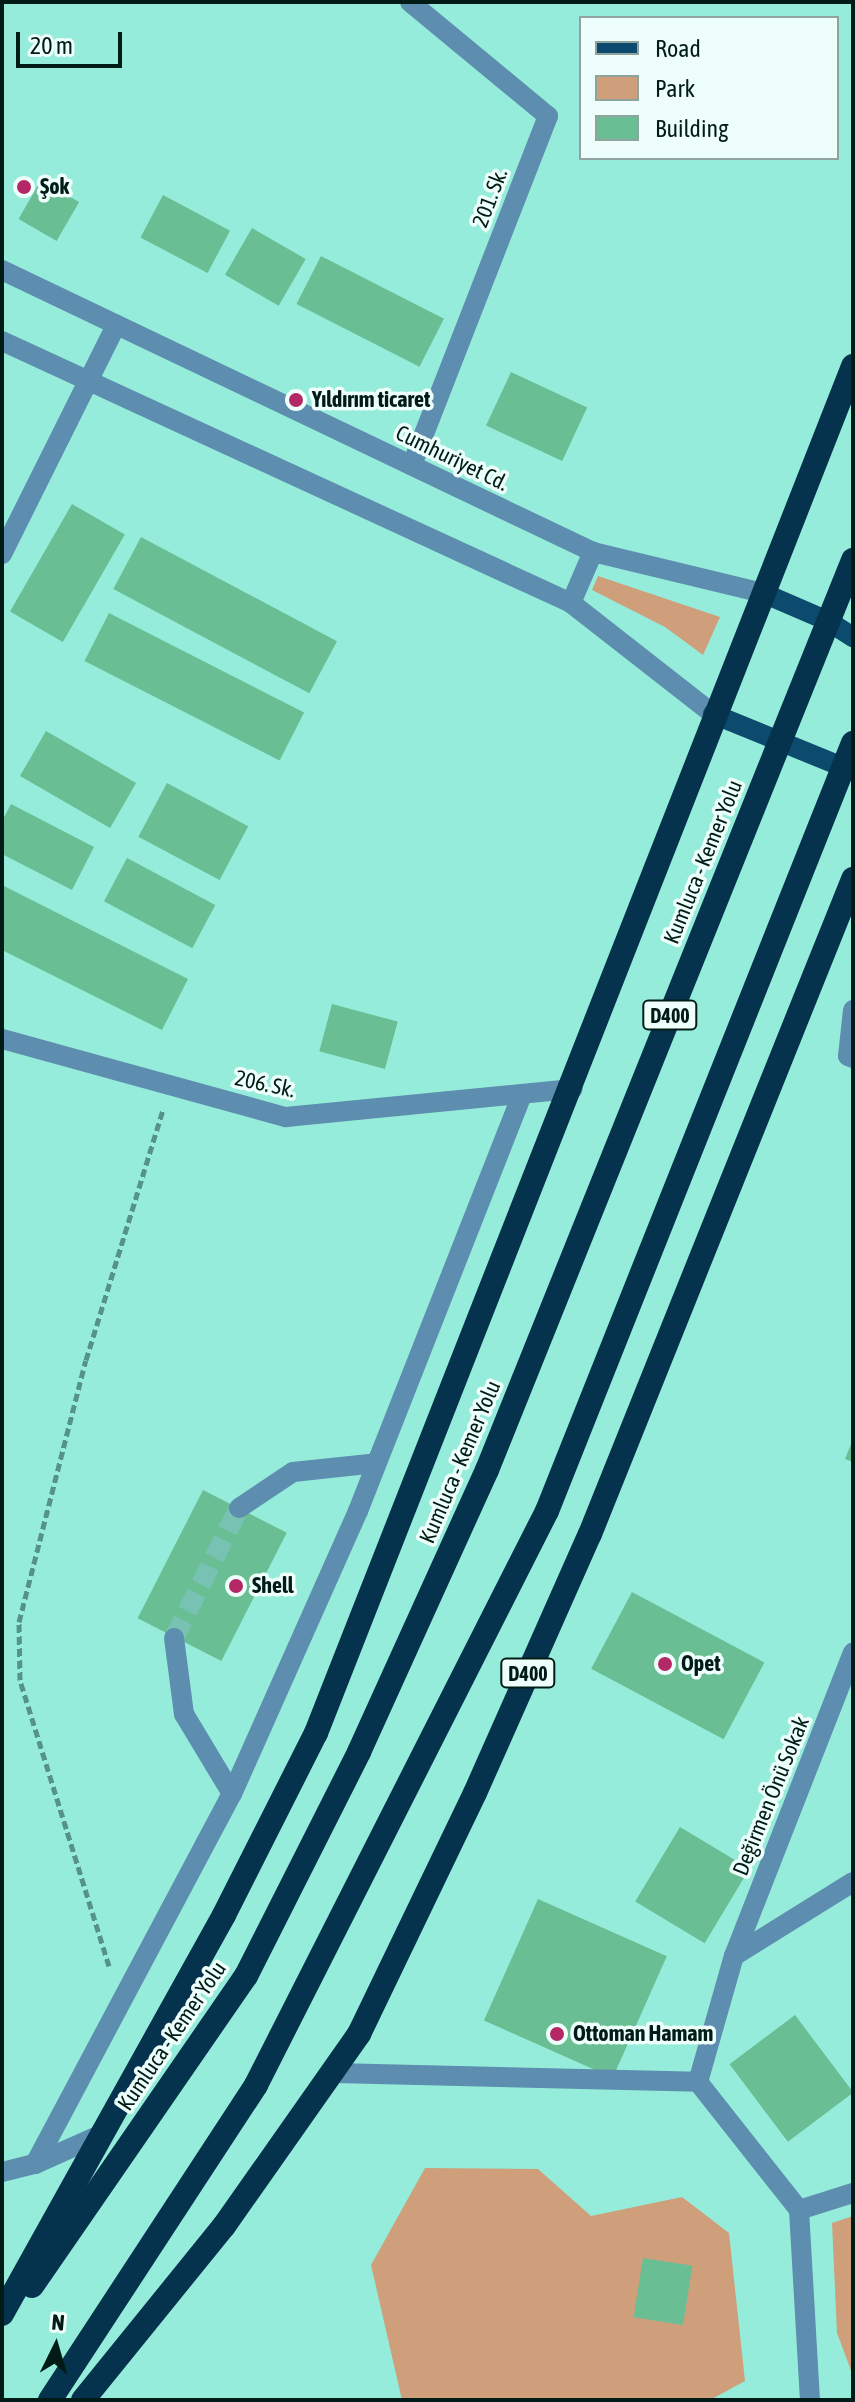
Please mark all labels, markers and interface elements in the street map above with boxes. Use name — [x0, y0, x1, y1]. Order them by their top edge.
scale bar — [20, 16, 126, 66]
legend — [579, 16, 839, 160]
text: 20 m — [30, 32, 73, 59]
text: Road — [655, 35, 701, 62]
text: Park — [655, 75, 695, 102]
text: Building — [655, 115, 728, 142]
street label: 201. Sk. — [467, 165, 513, 231]
place label: Şok — [40, 174, 69, 200]
marker: Şok — [15, 178, 33, 196]
place label: Yıldırım ticaret — [312, 387, 430, 413]
marker: Yıldırım ticaret — [287, 391, 305, 409]
street label: Cumhuriyet Cd. — [392, 419, 512, 497]
street label: Kumluca - Kemer Yolu — [658, 776, 748, 948]
road number: D400 — [642, 999, 698, 1031]
street label: 206. Sk. — [233, 1065, 297, 1103]
street label: Kumluca - Kemer Yolu — [414, 1377, 506, 1547]
place label: Shell — [252, 1573, 294, 1599]
marker: Shell — [227, 1577, 245, 1595]
place label: Opet — [681, 1651, 721, 1677]
marker: Opet — [656, 1655, 674, 1673]
road number: D400 — [500, 1657, 556, 1689]
street label: Değirmen Önü Sokak — [727, 1713, 815, 1879]
street label: Kumluca - Kemer Yolu — [112, 1956, 232, 2116]
place label: Ottoman Hamam — [573, 2021, 713, 2047]
marker: Ottoman Hamam — [548, 2025, 566, 2043]
north arrow — [16, 2306, 96, 2386]
text: N — [50, 2309, 66, 2336]

